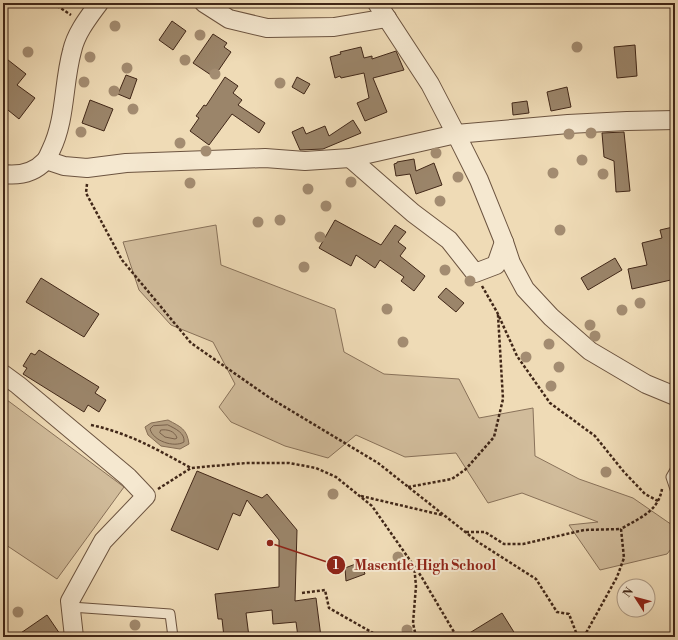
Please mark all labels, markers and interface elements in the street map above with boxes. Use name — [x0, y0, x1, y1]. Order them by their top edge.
callout: Masentle High School — [326, 552, 504, 578]
text: Masentle High School — [354, 557, 496, 575]
text: 1 — [333, 558, 339, 573]
north arrow — [616, 578, 656, 618]
text: N — [620, 585, 637, 600]

